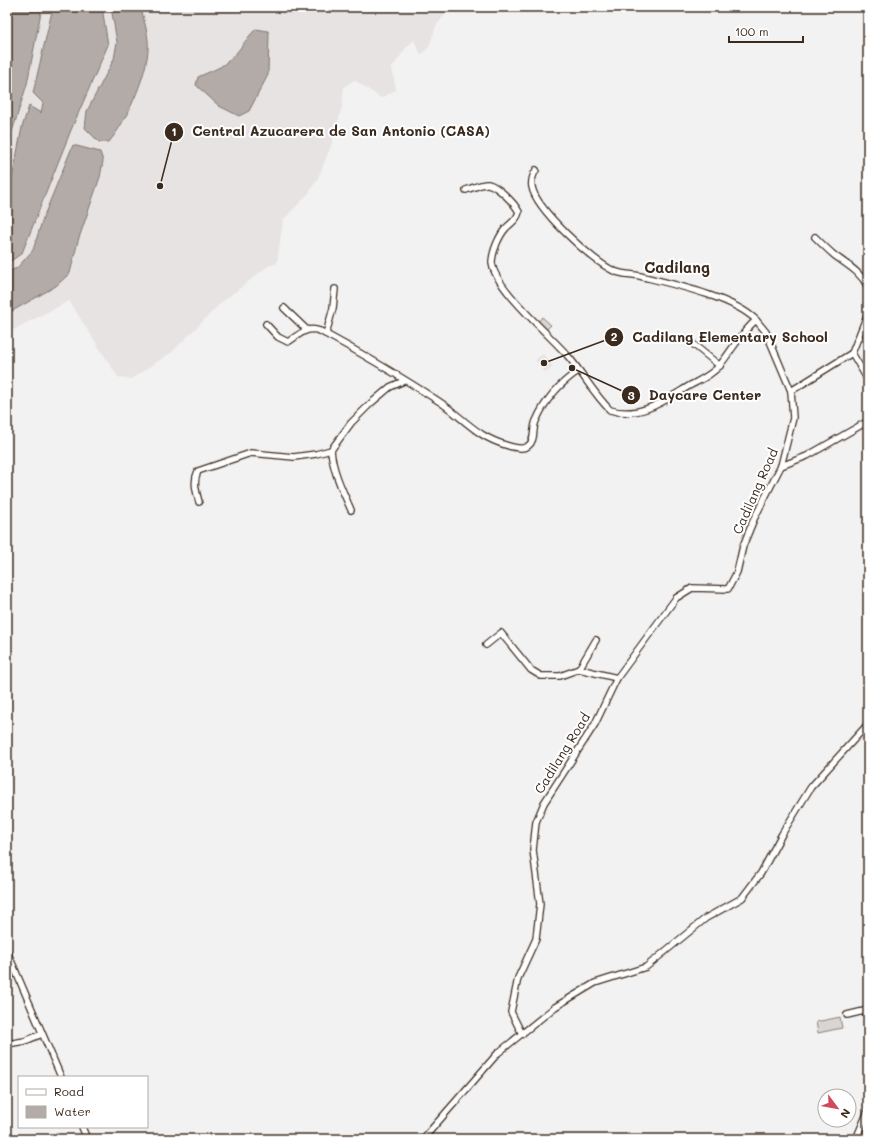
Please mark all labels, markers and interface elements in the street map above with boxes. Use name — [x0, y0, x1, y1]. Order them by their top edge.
scale bar — [729, 18, 803, 44]
text: 100 m — [735, 23, 769, 39]
callout: Central Azucarera de San Antonio (CASA) — [164, 119, 497, 145]
text: Central Azucarera de San Antonio (CASA) — [192, 121, 490, 140]
text: 1 — [171, 123, 177, 139]
district label: Cadilang — [644, 257, 710, 277]
callout: Cadilang Elementary School — [604, 324, 836, 350]
text: Cadilang Elementary School — [632, 327, 828, 346]
text: 2 — [611, 328, 618, 344]
callout: Daycare Center — [621, 382, 769, 408]
text: Daycare Center — [649, 385, 761, 404]
text: 3 — [627, 387, 635, 403]
street label: Cadilang Road — [728, 445, 781, 536]
street label: Cadilang Road — [530, 709, 593, 796]
legend — [18, 1076, 148, 1128]
text: Road — [54, 1083, 84, 1099]
north arrow — [817, 1088, 857, 1128]
text: Water — [54, 1103, 91, 1119]
text: N — [837, 1106, 854, 1121]

